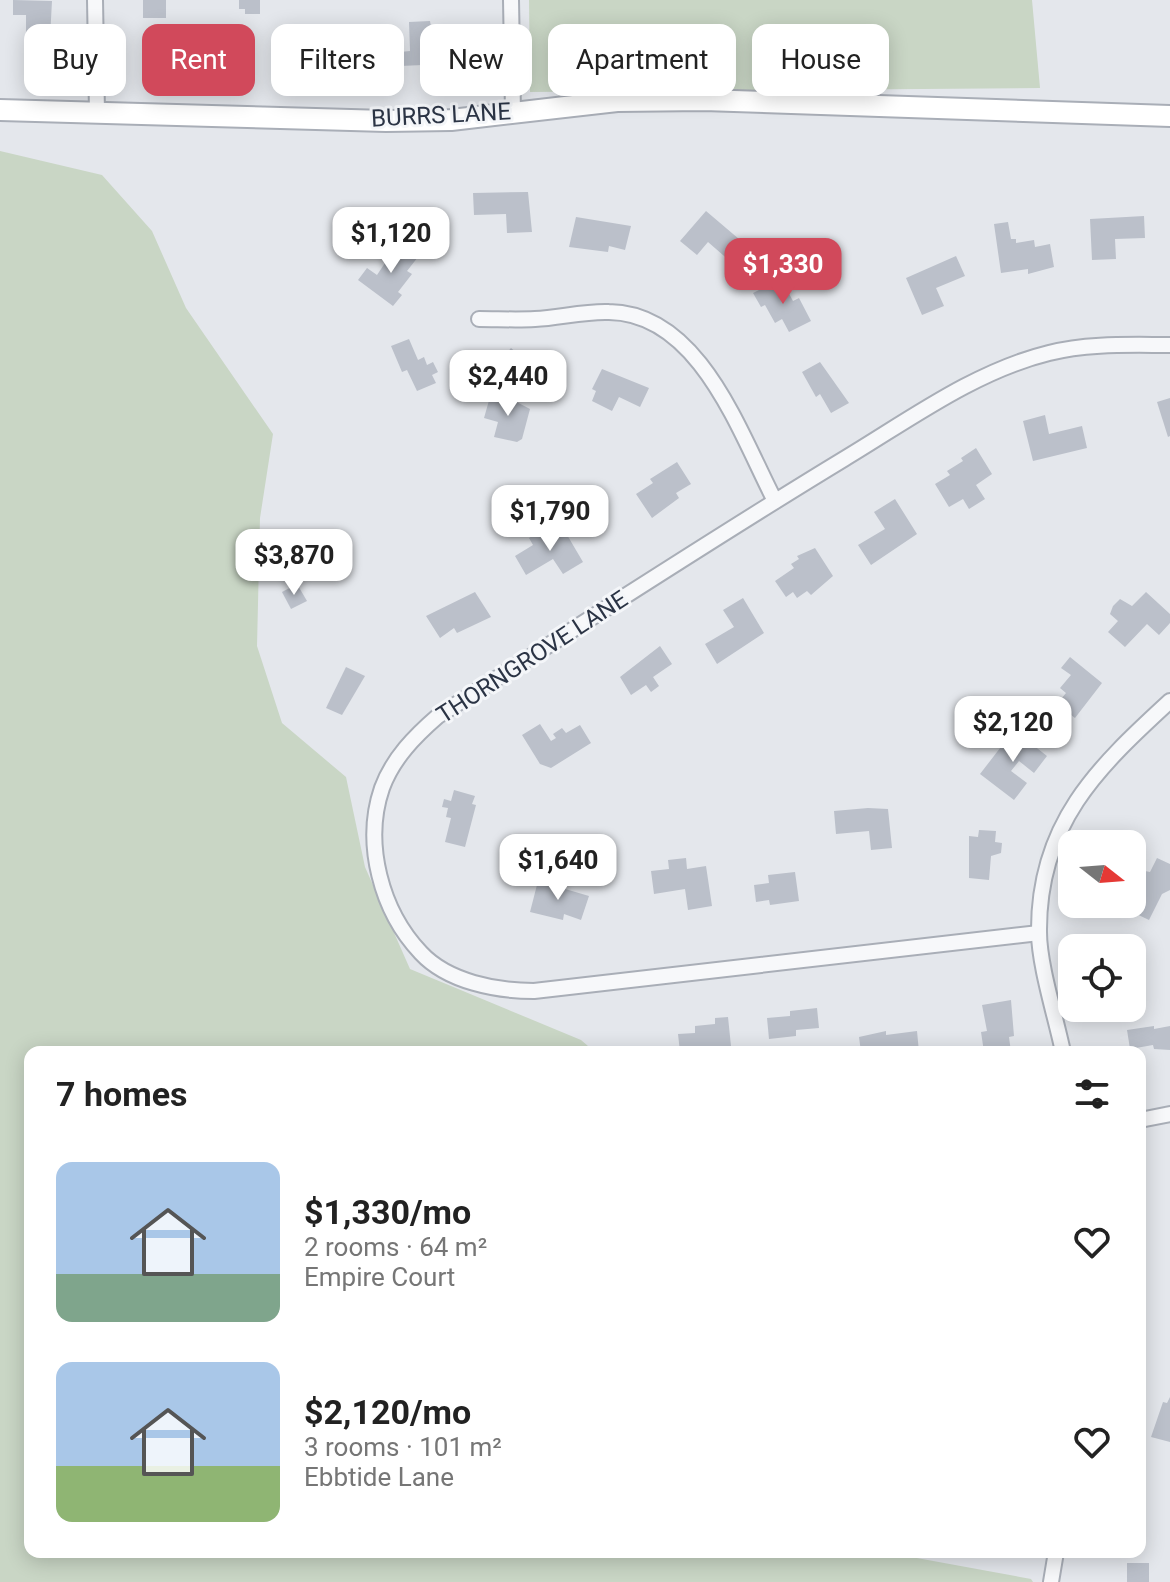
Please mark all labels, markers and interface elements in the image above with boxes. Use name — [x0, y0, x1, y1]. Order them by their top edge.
chip: Buy — [24, 24, 126, 96]
chip: Rent — [142, 24, 255, 96]
chip: Filters — [271, 24, 404, 96]
chip: New — [420, 24, 532, 96]
chip: Apartment — [548, 24, 736, 96]
chip: House — [752, 24, 889, 96]
street label: BURRS LANE — [370, 97, 512, 133]
pin: $1,120 — [326, 207, 456, 275]
text: $1,120 — [351, 218, 431, 248]
pin: $1,330 — [718, 238, 848, 306]
text: $1,330 — [743, 249, 823, 279]
pin: $2,440 — [443, 350, 573, 418]
text: $2,440 — [468, 361, 548, 391]
pin: $1,790 — [485, 485, 615, 553]
text: $1,790 — [510, 496, 590, 526]
pin: $3,870 — [229, 529, 359, 597]
text: $3,870 — [254, 540, 334, 570]
street label: THORNGROVE LANE — [431, 585, 633, 729]
pin: $2,120 — [948, 696, 1078, 764]
text: $2,120 — [973, 707, 1053, 737]
north arrow — [1058, 830, 1146, 918]
map controls — [1058, 830, 1146, 1022]
pin: $1,640 — [493, 834, 623, 902]
text: $1,640 — [518, 845, 598, 875]
button: locate — [1058, 934, 1146, 1022]
icon: filters — [1070, 1072, 1114, 1116]
text: 7 homes — [56, 1074, 187, 1114]
text: $1,330/mo — [304, 1192, 471, 1232]
icon: home — [120, 1194, 216, 1290]
icon: heart — [1070, 1220, 1114, 1264]
text: 2 rooms · 64 m² — [304, 1232, 487, 1262]
text: Empire Court — [304, 1262, 455, 1292]
text: $2,120/mo — [304, 1392, 471, 1432]
icon: home — [120, 1394, 216, 1490]
icon: heart — [1070, 1420, 1114, 1464]
text: 3 rooms · 101 m² — [304, 1432, 502, 1462]
text: Ebbtide Lane — [304, 1462, 454, 1492]

